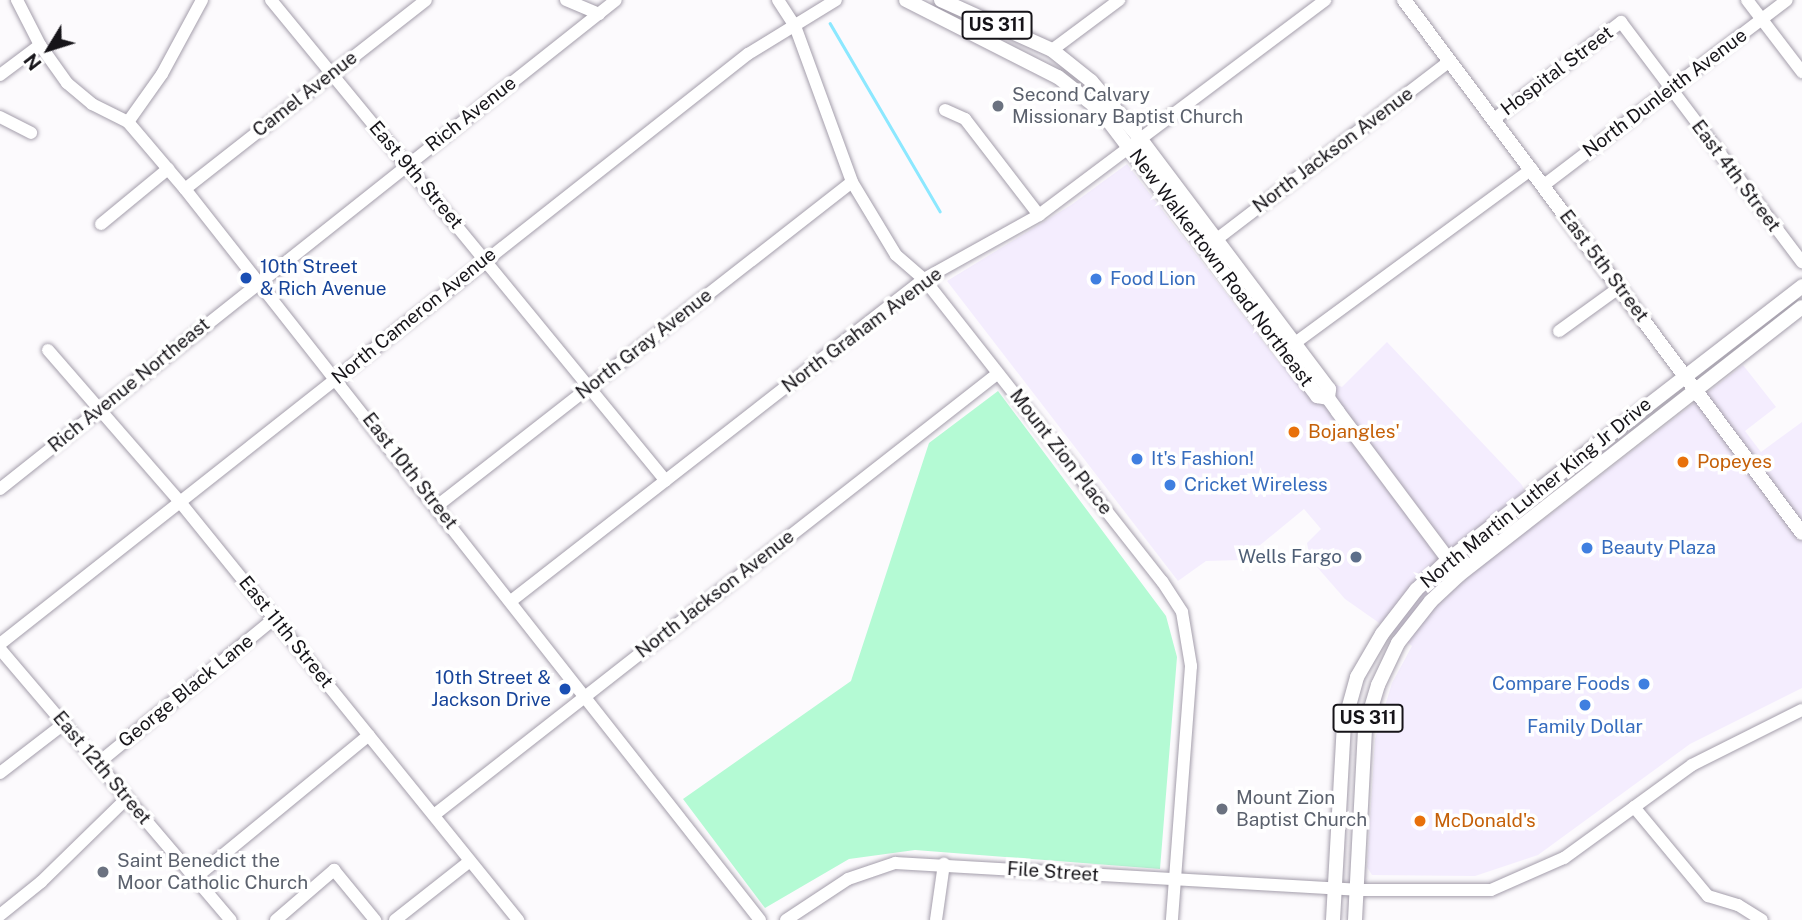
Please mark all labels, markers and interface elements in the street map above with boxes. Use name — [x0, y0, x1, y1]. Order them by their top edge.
road number: US 311 — [960, 10, 1034, 40]
north arrow — [14, 14, 84, 84]
street label: Hospital Street — [1496, 21, 1618, 121]
street label: North Dunleith Avenue — [1579, 24, 1751, 162]
street label: Camel Avenue — [248, 46, 362, 142]
text: N — [19, 49, 46, 75]
street label: Rich Avenue — [421, 72, 521, 156]
street label: North Jackson Avenue — [1248, 82, 1418, 218]
place label: Second Calvary Missionary Baptist Church — [1012, 84, 1243, 128]
marker: Second Calvary Missionary Baptist Church — [990, 98, 1006, 114]
street label: East 9th Street — [364, 116, 468, 234]
street label: East 4th Street — [1687, 116, 1785, 236]
street label: New Walkertown Road Northeast — [1124, 145, 1318, 391]
street label: East 5th Street — [1555, 206, 1653, 326]
street label: North Cameron Avenue — [327, 243, 501, 389]
place label: 10th Street & Rich Avenue — [260, 256, 387, 300]
street label: North Graham Avenue — [778, 262, 946, 398]
place label: Food Lion — [1110, 268, 1196, 290]
marker: 10th Street & Rich Avenue — [238, 270, 254, 286]
marker: Food Lion — [1088, 271, 1104, 287]
street label: North Gray Avenue — [571, 284, 717, 404]
street label: Rich Avenue Northeast — [44, 313, 214, 457]
street label: Mount Zion Place — [1005, 385, 1117, 519]
street label: North Martin Luther King Jr Drive — [1416, 393, 1656, 593]
street label: East 10th Street — [358, 408, 462, 534]
place label: Bojangles' — [1308, 421, 1400, 443]
marker: Bojangles' — [1286, 424, 1302, 440]
place label: It's Fashion! — [1151, 448, 1254, 470]
marker: It's Fashion! — [1129, 451, 1145, 467]
place label: Popeyes — [1697, 451, 1772, 473]
marker: Popeyes — [1675, 454, 1691, 470]
place label: Cricket Wireless — [1184, 474, 1328, 496]
marker: Cricket Wireless — [1162, 477, 1178, 493]
street label: North Jackson Avenue — [631, 525, 799, 663]
place label: Beauty Plaza — [1601, 537, 1716, 559]
marker: Beauty Plaza — [1579, 540, 1595, 556]
place label: Wells Fargo — [1238, 546, 1342, 568]
marker: Wells Fargo — [1348, 549, 1364, 565]
street label: East 11th Street — [234, 571, 338, 693]
street label: George Black Lane — [114, 630, 258, 752]
place label: 10th Street & Jackson Drive — [431, 667, 551, 711]
place label: Compare Foods — [1492, 673, 1630, 695]
marker: Compare Foods — [1636, 676, 1652, 692]
marker: 10th Street & Jackson Drive — [557, 681, 573, 697]
marker: Family Dollar — [1577, 697, 1593, 713]
road number: US 311 — [1331, 704, 1405, 732]
street label: East 12th Street — [48, 707, 156, 829]
place label: Family Dollar — [1527, 716, 1643, 738]
place label: Mount Zion Baptist Church — [1236, 787, 1367, 831]
marker: Mount Zion Baptist Church — [1214, 801, 1230, 817]
place label: McDonald's — [1434, 810, 1536, 832]
marker: McDonald's — [1412, 813, 1428, 829]
place label: Saint Benedict the Moor Catholic Church — [117, 850, 308, 894]
street label: File Street — [1006, 857, 1100, 887]
marker: Saint Benedict the Moor Catholic Church — [95, 864, 111, 880]

